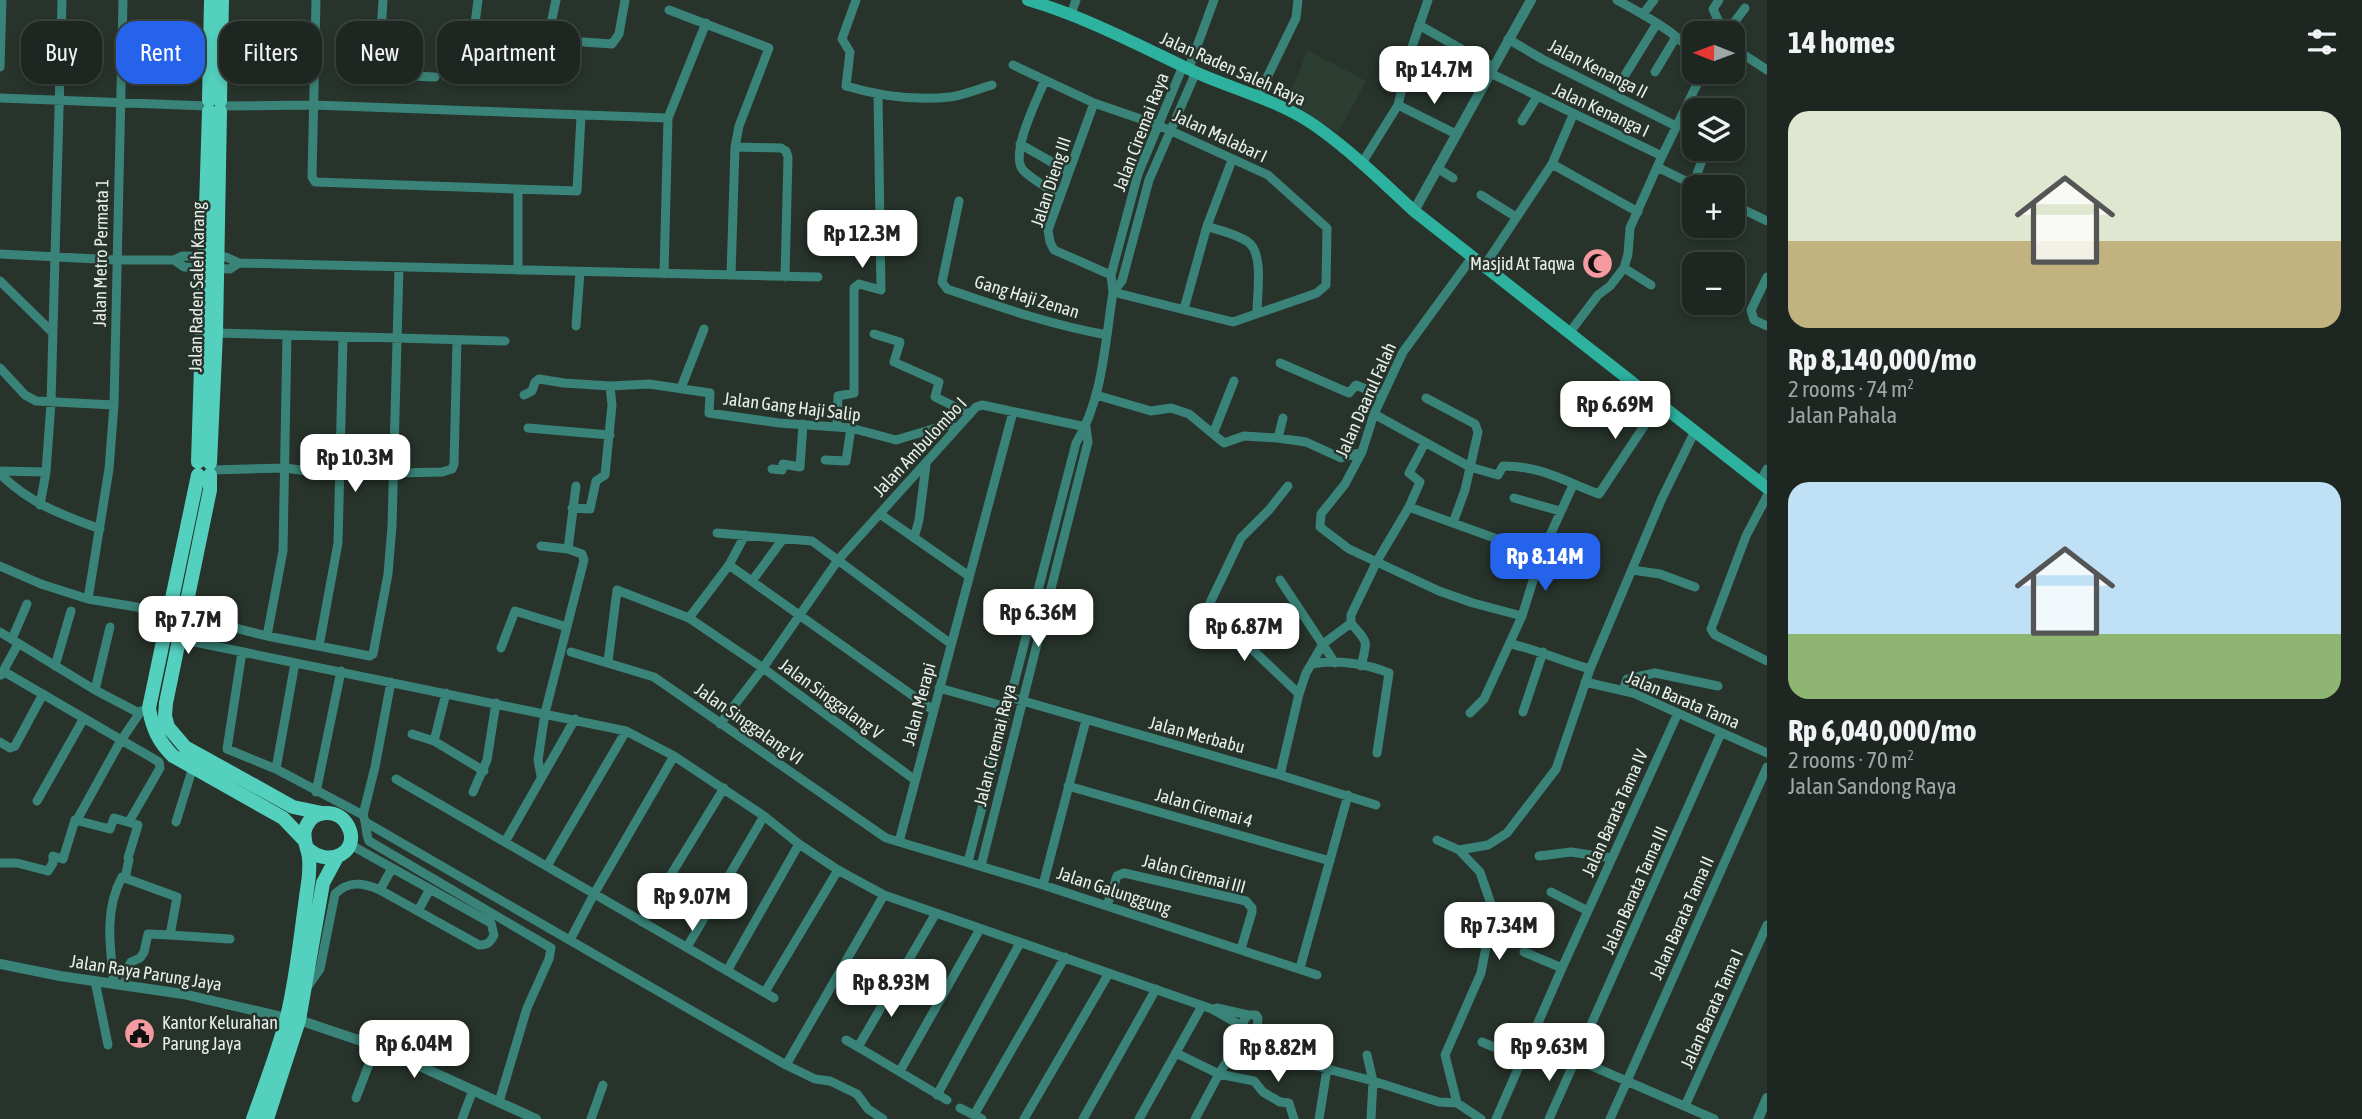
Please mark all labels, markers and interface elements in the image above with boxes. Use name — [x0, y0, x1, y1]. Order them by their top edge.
chip: Buy — [21, 21, 102, 84]
chip: Rent — [116, 21, 205, 84]
chip: Filters — [219, 21, 322, 84]
chip: New — [336, 21, 423, 84]
chip: Apartment — [437, 21, 580, 84]
north arrow — [1682, 21, 1745, 84]
map controls — [1682, 21, 1745, 315]
icon: filters — [2303, 23, 2341, 61]
text: 14 homes — [1788, 25, 1895, 59]
street label: Jalan Raden Saleh Raya — [1157, 27, 1309, 110]
street label: Jalan Kenanga II — [1545, 35, 1651, 103]
pin: Rp 14.7M — [1362, 46, 1506, 106]
text: Rp 14.7M — [1395, 56, 1473, 82]
street label: Jalan Ciremai Raya — [1108, 70, 1173, 194]
street label: Jalan Kenanga I — [1550, 78, 1653, 141]
button: layers — [1682, 98, 1745, 161]
street label: Jalan Malabar I — [1170, 105, 1271, 166]
street label: Jalan Dieng III — [1026, 134, 1075, 230]
icon: home — [2002, 157, 2128, 283]
button: + — [1682, 175, 1745, 238]
street label: Jalan Metro Permata 1 — [89, 179, 112, 327]
street label: Jalan Raden Saleh Karang — [185, 201, 208, 372]
pin: Rp 12.3M — [790, 210, 934, 270]
text: Rp 12.3M — [823, 220, 901, 246]
mosque icon: Masjid At Taqwa — [1581, 247, 1615, 281]
button: − — [1682, 252, 1745, 315]
place label: Masjid At Taqwa — [1470, 253, 1575, 274]
street label: Gang Haji Zenan — [972, 271, 1082, 322]
street label: Jalan Daarul Falah — [1331, 339, 1400, 461]
text: Rp 8,140,000/mo — [1788, 342, 1977, 376]
text: 2 rooms · 74 m² — [1788, 376, 1914, 402]
pin: Rp 6.69M — [1543, 382, 1687, 441]
street label: Jalan Gang Haji Salip — [722, 388, 862, 425]
text: Rp 6.69M — [1576, 391, 1654, 417]
street label: Jalan Ambulombo I — [868, 393, 971, 500]
text: Jalan Pahala — [1788, 402, 1897, 428]
pin: Rp 10.3M — [283, 434, 427, 494]
text: Rp 10.3M — [316, 444, 394, 470]
icon: home — [2002, 528, 2128, 654]
pin: Rp 8.14M — [1473, 534, 1617, 593]
text: Rp 8.14M — [1506, 543, 1584, 569]
pin: Rp 6.36M — [966, 590, 1110, 649]
pin: Rp 7.7M — [123, 596, 253, 656]
text: Rp 6.36M — [999, 599, 1077, 625]
pin: Rp 6.87M — [1172, 604, 1316, 663]
text: Rp 7.7M — [155, 606, 221, 632]
text: Rp 6.87M — [1205, 613, 1283, 639]
street label: Jalan Singgalang V — [775, 654, 887, 743]
street label: Jalan Merapi — [897, 660, 940, 747]
street label: Jalan Barata Tama — [1623, 666, 1743, 733]
street label: Jalan Singgalang VI — [691, 678, 808, 769]
street label: Jalan Ciremai Raya — [969, 682, 1020, 808]
street label: Jalan Merbabu — [1147, 712, 1247, 757]
text: Rp 6,040,000/mo — [1788, 713, 1977, 747]
street label: Jalan Barata Tama IV — [1577, 746, 1652, 880]
text: 2 rooms · 70 m² — [1788, 747, 1914, 773]
text: Jalan Sandong Raya — [1788, 773, 1957, 799]
street label: Jalan Ciremai 4 — [1153, 784, 1255, 831]
street label: Jalan Barata Tama III — [1597, 823, 1672, 957]
street label: Jalan Ciremai III — [1140, 850, 1248, 897]
street label: Jalan Barata Tama II — [1645, 853, 1718, 983]
street label: Jalan Galunggung — [1054, 862, 1174, 919]
pin: Rp 9.07M — [620, 874, 764, 933]
text: Rp 9.07M — [653, 883, 731, 909]
pin: Rp 7.34M — [1427, 902, 1571, 962]
text: Rp 7.34M — [1460, 912, 1538, 938]
street label: Jalan Barata Tama I — [1676, 946, 1747, 1072]
street label: Jalan Raya Parung Jaya — [69, 950, 223, 995]
pin: Rp 8.93M — [819, 960, 963, 1019]
text: Rp 8.93M — [852, 969, 930, 995]
place label: Kantor Kelurahan Parung Jaya — [162, 1012, 278, 1054]
public building icon: Kantor Kelurahan Parung Jaya — [122, 1016, 156, 1050]
pin: Rp 6.04M — [342, 1020, 486, 1080]
pin: Rp 8.82M — [1206, 1024, 1350, 1084]
pin: Rp 9.63M — [1477, 1024, 1621, 1083]
text: Rp 6.04M — [375, 1030, 453, 1056]
text: Rp 9.63M — [1510, 1033, 1588, 1059]
text: Rp 8.82M — [1239, 1034, 1317, 1060]

